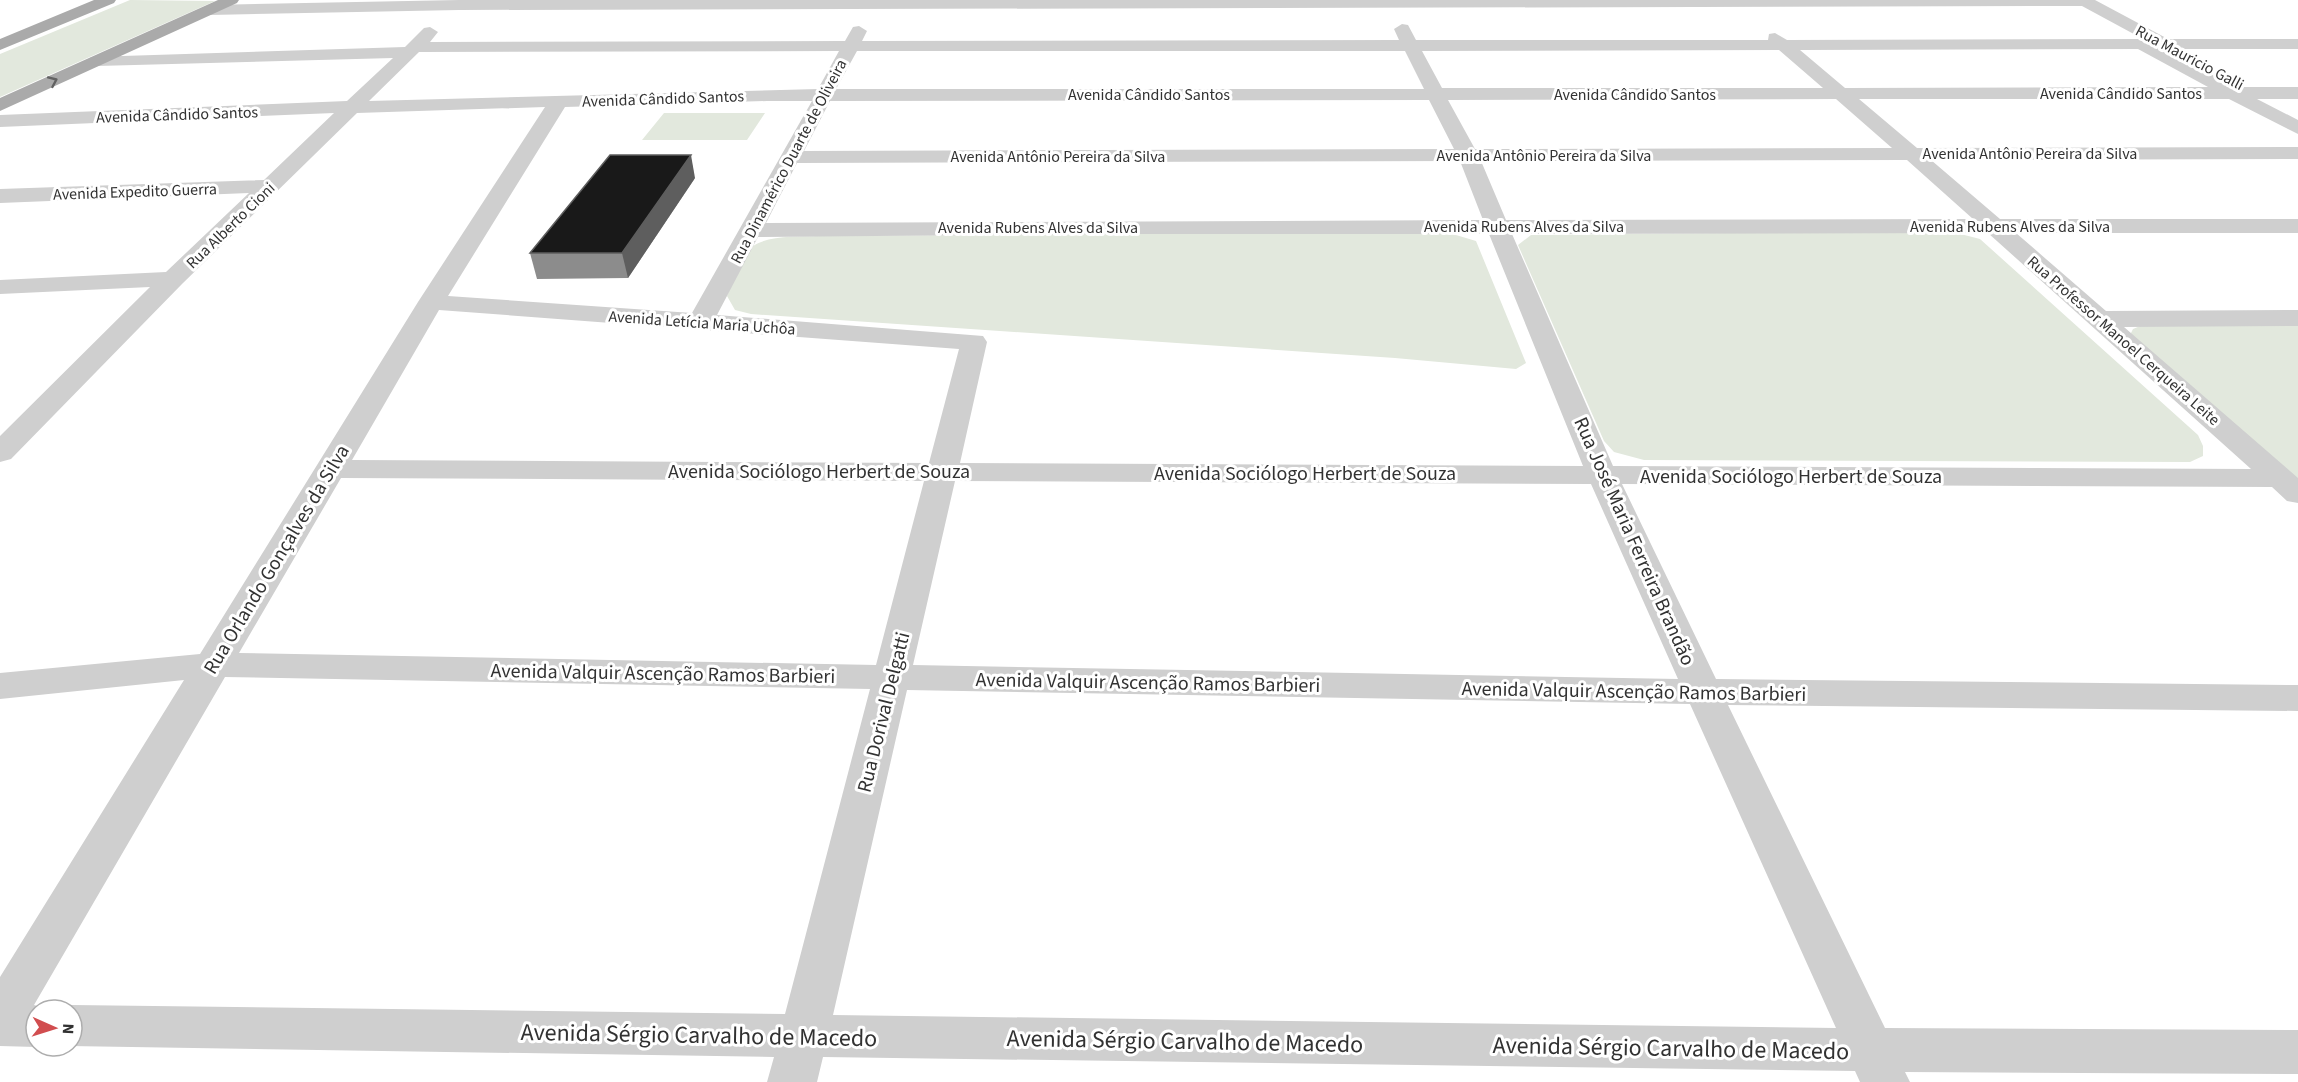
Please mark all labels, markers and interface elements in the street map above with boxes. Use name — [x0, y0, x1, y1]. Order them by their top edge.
street label: Rua Mauricio Galli — [2131, 20, 2248, 96]
street label: Rua Dinamérico Duarte de Oliveira — [725, 55, 852, 268]
one-way arrow — [47, 76, 58, 88]
street label: Avenida Cândido Santos — [2040, 83, 2202, 105]
street label: Avenida Cândido Santos — [1068, 84, 1230, 106]
street label: Avenida Cândido Santos — [1554, 84, 1716, 106]
street label: Avenida Cândido Santos — [582, 85, 745, 113]
street label: Avenida Cândido Santos — [96, 101, 259, 129]
street label: Avenida Antônio Pereira da Silva — [1923, 143, 2137, 165]
street label: Avenida Antônio Pereira da Silva — [1437, 145, 1651, 167]
street label: Avenida Antônio Pereira da Silva — [951, 146, 1165, 168]
street label: Avenida Expedito Guerra — [53, 178, 217, 206]
street label: Rua Alberto Cioni — [181, 178, 280, 274]
street label: Avenida Rubens Alves da Silva — [1424, 216, 1624, 238]
street label: Avenida Rubens Alves da Silva — [1910, 216, 2110, 238]
street label: Avenida Rubens Alves da Silva — [938, 217, 1138, 239]
street label: Rua Professor Manoel Cerqueira Leite — [2022, 251, 2224, 431]
street label: Avenida Letícia Maria Uchôa — [608, 305, 796, 341]
street label: Rua José Maria Ferreira Brandão — [1567, 413, 1702, 670]
street label: Rua Orlando Gonçalves da Silva — [197, 439, 357, 680]
street label: Avenida Sociólogo Herbert de Souza — [668, 458, 970, 486]
street label: Avenida Sociólogo Herbert de Souza — [1154, 460, 1456, 488]
street label: Avenida Sociólogo Herbert de Souza — [1640, 463, 1942, 491]
street label: Rua Dorival Delgatti — [851, 629, 917, 795]
street label: Avenida Valquir Ascenção Ramos Barbieri — [490, 657, 835, 691]
street label: Avenida Valquir Ascenção Ramos Barbieri — [975, 666, 1320, 700]
street label: Avenida Valquir Ascenção Ramos Barbieri — [1461, 675, 1806, 709]
north arrow — [24, 998, 84, 1058]
street label: Avenida Sérgio Carvalho de Macedo — [520, 1015, 878, 1056]
street label: Avenida Sérgio Carvalho de Macedo — [1006, 1021, 1364, 1062]
text: N — [57, 1023, 79, 1035]
street label: Avenida Sérgio Carvalho de Macedo — [1492, 1028, 1850, 1069]

